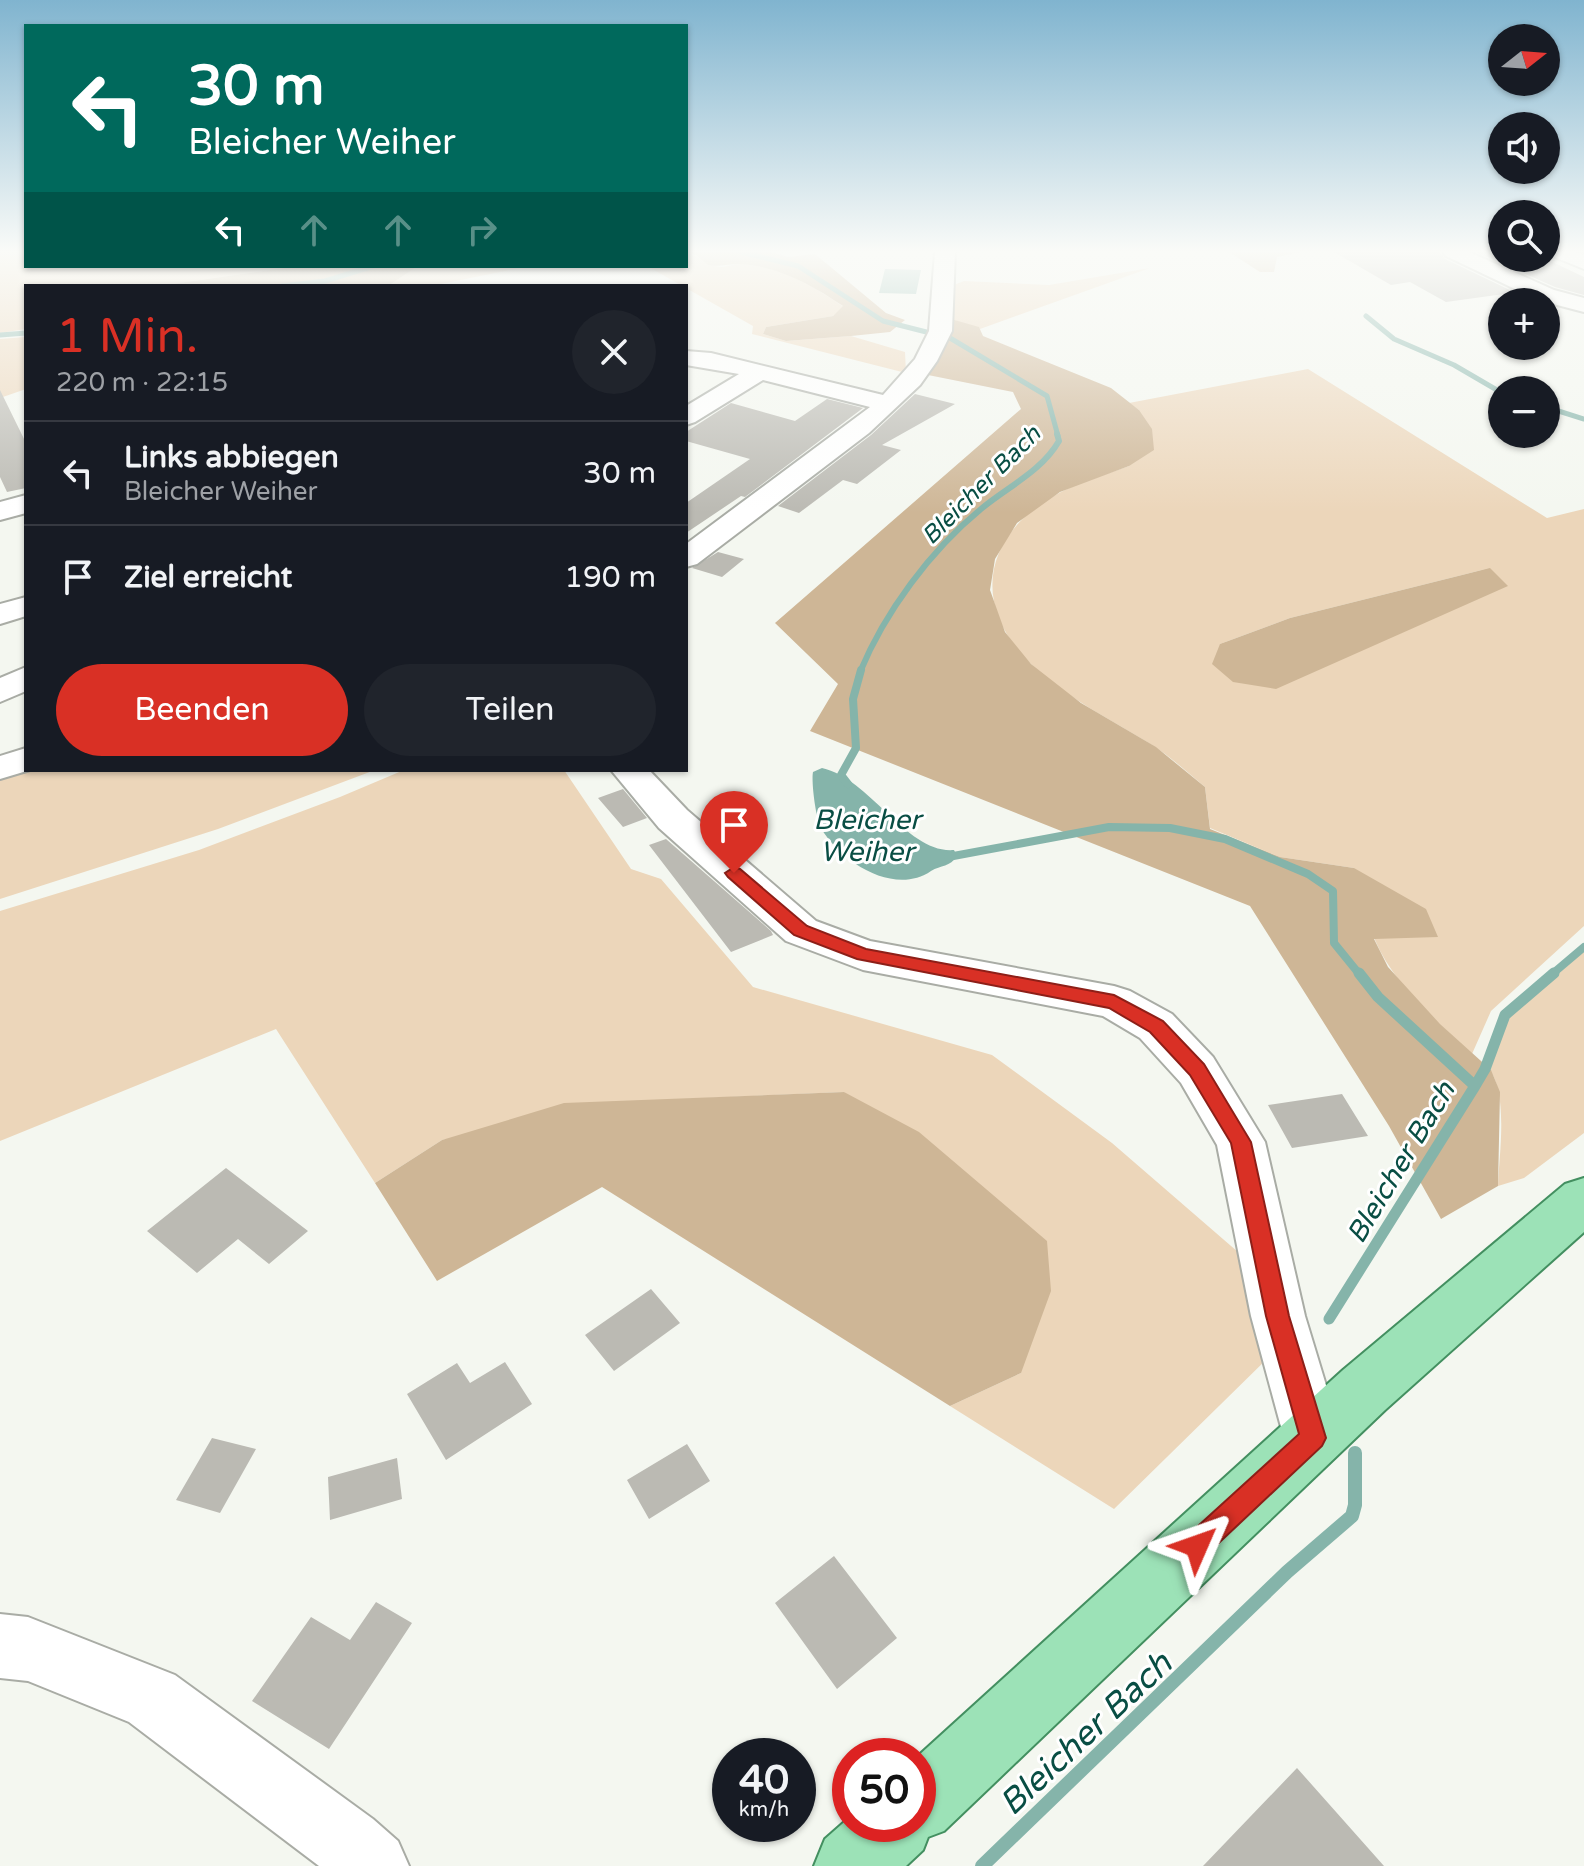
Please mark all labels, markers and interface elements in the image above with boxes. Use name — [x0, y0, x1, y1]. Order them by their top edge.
north arrow — [1488, 24, 1560, 96]
map controls — [1488, 24, 1560, 448]
text: 30 m — [188, 53, 324, 120]
icon: left — [56, 56, 160, 160]
button: sound — [1488, 112, 1560, 184]
text: Bleicher Weiher — [188, 121, 456, 164]
button: search — [1488, 200, 1560, 272]
icon: left — [208, 208, 252, 252]
icon: ahead — [292, 208, 336, 252]
icon: ahead — [376, 208, 420, 252]
icon: right — [460, 208, 504, 252]
button: + — [1488, 288, 1560, 360]
text: 1 Min. — [56, 308, 198, 366]
button: close — [572, 310, 656, 394]
text: 220 m · 22:15 — [56, 367, 228, 398]
button: − — [1488, 376, 1560, 448]
water label: Bleicher Bach — [916, 419, 1048, 551]
text: Links abbiegen — [124, 439, 339, 476]
icon: left — [56, 451, 100, 495]
text: 30 m — [583, 455, 656, 492]
text: Bleicher Weiher — [124, 476, 317, 507]
icon: arrive — [56, 555, 100, 599]
text: Ziel erreicht — [124, 559, 292, 596]
text: 190 m — [564, 559, 656, 596]
button: Beenden — [56, 664, 348, 756]
button: Teilen — [364, 664, 656, 756]
pin — [700, 791, 768, 873]
icon: arrive — [712, 803, 756, 847]
water label: Bleicher Weiher — [813, 803, 924, 869]
water label: Bleicher Bach — [1339, 1075, 1463, 1249]
position arrow — [1155, 1504, 1239, 1588]
water label: Bleicher Bach — [991, 1643, 1182, 1824]
speed limit sign: 50 — [832, 1738, 936, 1842]
text: 40 — [739, 1756, 789, 1804]
text: km/h — [739, 1798, 789, 1822]

